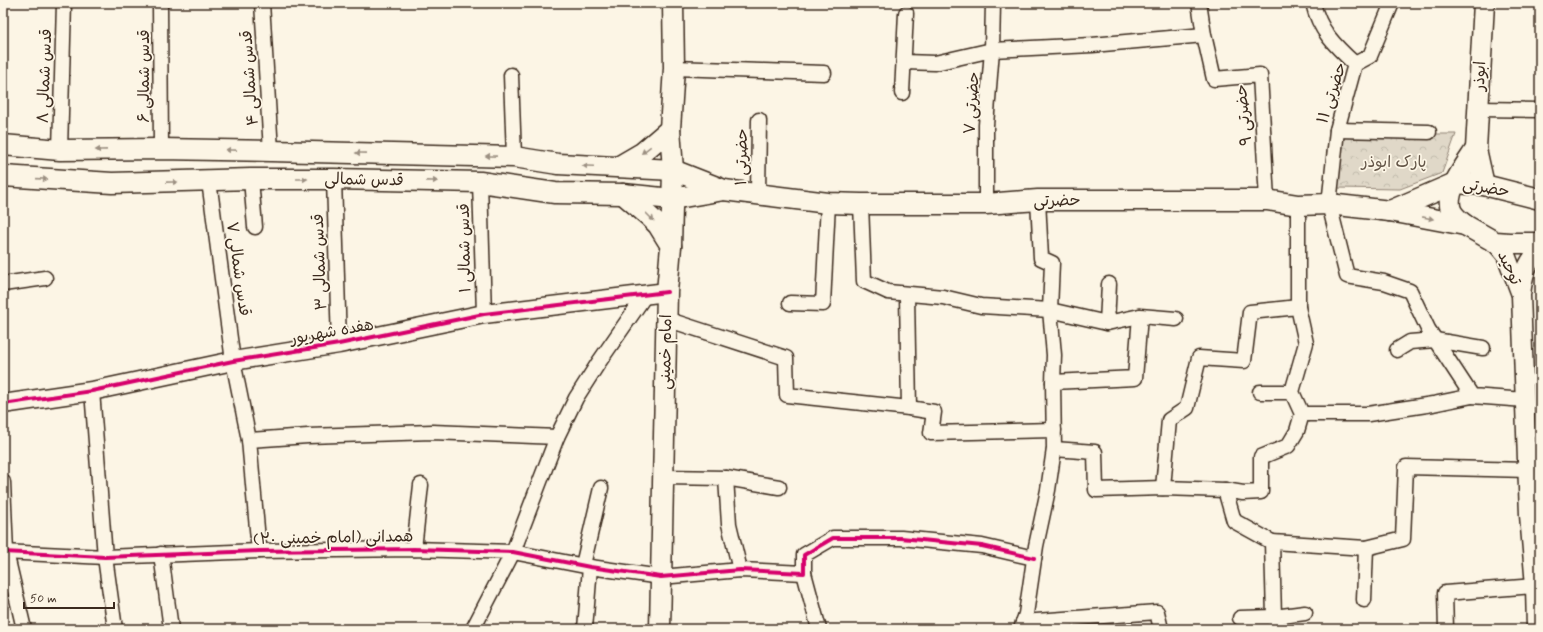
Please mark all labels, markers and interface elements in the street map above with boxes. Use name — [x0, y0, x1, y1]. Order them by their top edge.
street label: قدس شمالی ۸ — [33, 28, 57, 124]
street label: قدس شمالی ۶ — [134, 29, 155, 123]
street label: قدس شمالی ۴ — [236, 30, 264, 126]
street label: حضرتی ۱۱ — [1312, 60, 1352, 126]
street label: ابوذر — [1469, 61, 1491, 93]
street label: حضرتی ۷ — [959, 71, 985, 135]
street label: حضرتی ۹ — [1231, 83, 1257, 147]
street label: حضرتی ۱ — [731, 128, 753, 186]
one-way arrow — [640, 146, 651, 154]
one-way arrow — [94, 147, 107, 153]
one-way arrow — [224, 147, 237, 153]
one-way arrow — [354, 150, 367, 156]
park label: پارک ابوذر — [1359, 152, 1427, 173]
one-way arrow — [484, 153, 497, 159]
one-way arrow — [582, 162, 594, 169]
street label: قدس شمالی — [324, 169, 404, 191]
street label: حضرتی — [1461, 174, 1511, 202]
one-way arrow — [36, 175, 48, 182]
one-way arrow — [296, 176, 309, 182]
one-way arrow — [426, 178, 439, 184]
one-way arrow — [166, 179, 179, 185]
street label: حضرتی — [1033, 190, 1081, 212]
street label: قدس شمالی ۱ — [454, 203, 476, 293]
one-way arrow — [645, 212, 655, 222]
street label: ۳ قدس شمالی — [308, 213, 332, 311]
one-way arrow — [1422, 216, 1434, 222]
street label: ۷ قدس شمالی — [221, 221, 255, 317]
street label: توحید — [1492, 248, 1526, 289]
street label: هفده شهریور — [287, 314, 375, 350]
street label: امام خمینی — [655, 314, 678, 390]
street label: همدانی (امام خمینی ۲۰) — [253, 526, 413, 551]
scale bar — [24, 584, 114, 610]
text: 50 m — [30, 591, 57, 607]

